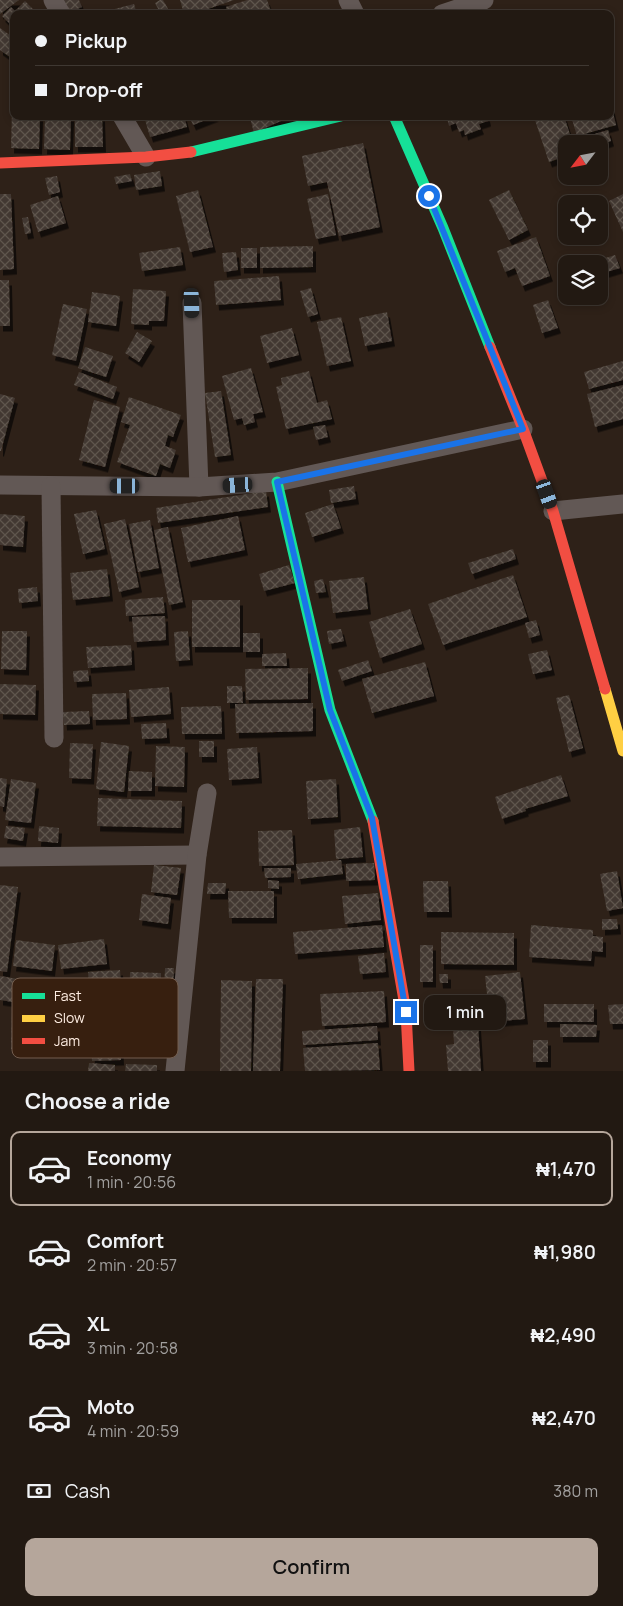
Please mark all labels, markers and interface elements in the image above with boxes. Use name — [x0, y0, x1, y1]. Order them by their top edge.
text: Pickup — [65, 28, 127, 54]
text: Drop-off — [65, 77, 142, 103]
north arrow — [558, 135, 608, 185]
map controls — [558, 135, 608, 305]
route start — [418, 185, 440, 207]
button: locate — [558, 195, 608, 245]
button: layers — [558, 255, 608, 305]
car — [183, 288, 200, 318]
car — [222, 477, 253, 493]
car — [534, 477, 559, 511]
car — [110, 479, 140, 494]
legend — [12, 978, 178, 1058]
text: Fast — [54, 986, 82, 1005]
callout: 1 min — [424, 994, 506, 1030]
route end — [395, 1001, 417, 1023]
text: 1 min — [446, 1001, 484, 1023]
text: Slow — [54, 1008, 85, 1027]
text: Jam — [54, 1031, 80, 1050]
text: Choose a ride — [25, 1086, 170, 1116]
text: Economy — [87, 1145, 171, 1171]
icon: car — [27, 1146, 72, 1191]
text: ₦1,470 — [536, 1156, 596, 1182]
text: 1 min · 20:56 — [87, 1171, 176, 1193]
text: Comfort — [87, 1228, 164, 1254]
icon: car — [27, 1229, 72, 1274]
text: ₦1,980 — [534, 1239, 596, 1265]
text: 2 min · 20:57 — [87, 1254, 177, 1276]
text: XL — [87, 1311, 110, 1337]
icon: car — [27, 1312, 72, 1357]
text: ₦2,490 — [531, 1322, 596, 1348]
text: 3 min · 20:58 — [87, 1337, 178, 1359]
text: Moto — [87, 1394, 134, 1420]
icon: car — [27, 1395, 72, 1440]
text: ₦2,470 — [532, 1405, 596, 1431]
text: 4 min · 20:59 — [87, 1420, 179, 1442]
icon: cash — [25, 1477, 53, 1505]
text: Cash — [65, 1478, 110, 1504]
text: 380 m — [553, 1480, 598, 1502]
button: Confirm — [25, 1538, 598, 1596]

